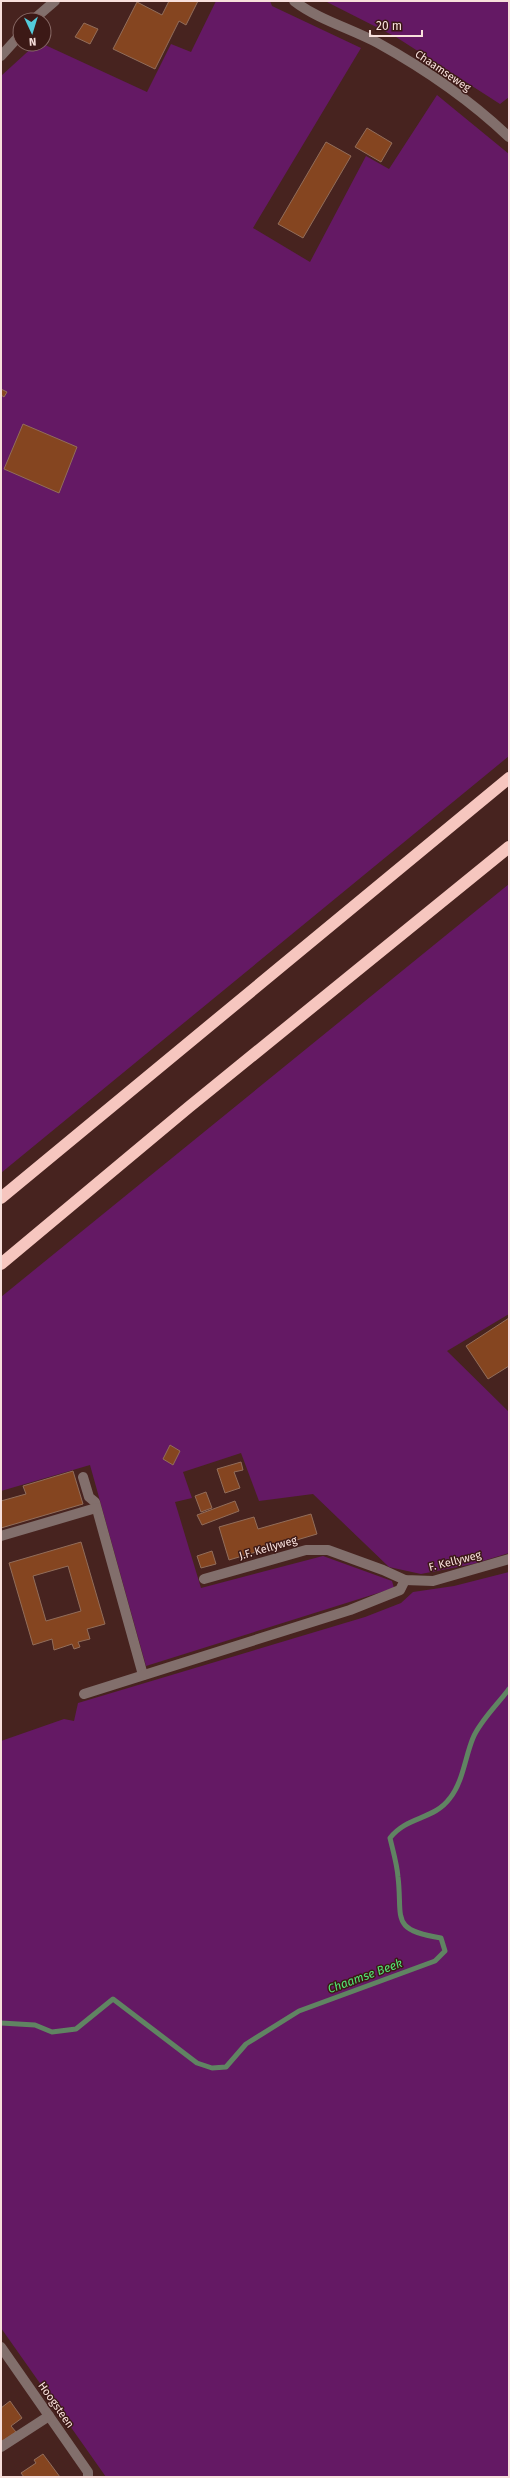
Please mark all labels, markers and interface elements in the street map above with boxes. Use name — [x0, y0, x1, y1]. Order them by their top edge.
north arrow — [12, 12, 52, 52]
scale bar — [370, 12, 422, 38]
text: 20 m — [376, 19, 402, 33]
text: N — [29, 35, 37, 48]
street label: Chaamseweg — [413, 48, 474, 95]
street label: J.F. Kellyweg — [237, 1533, 299, 1562]
street label: F. Kellyweg — [427, 1548, 483, 1574]
water label: Chaamse Beek — [326, 1956, 405, 1996]
street label: Hoogsteen — [35, 2379, 77, 2431]

